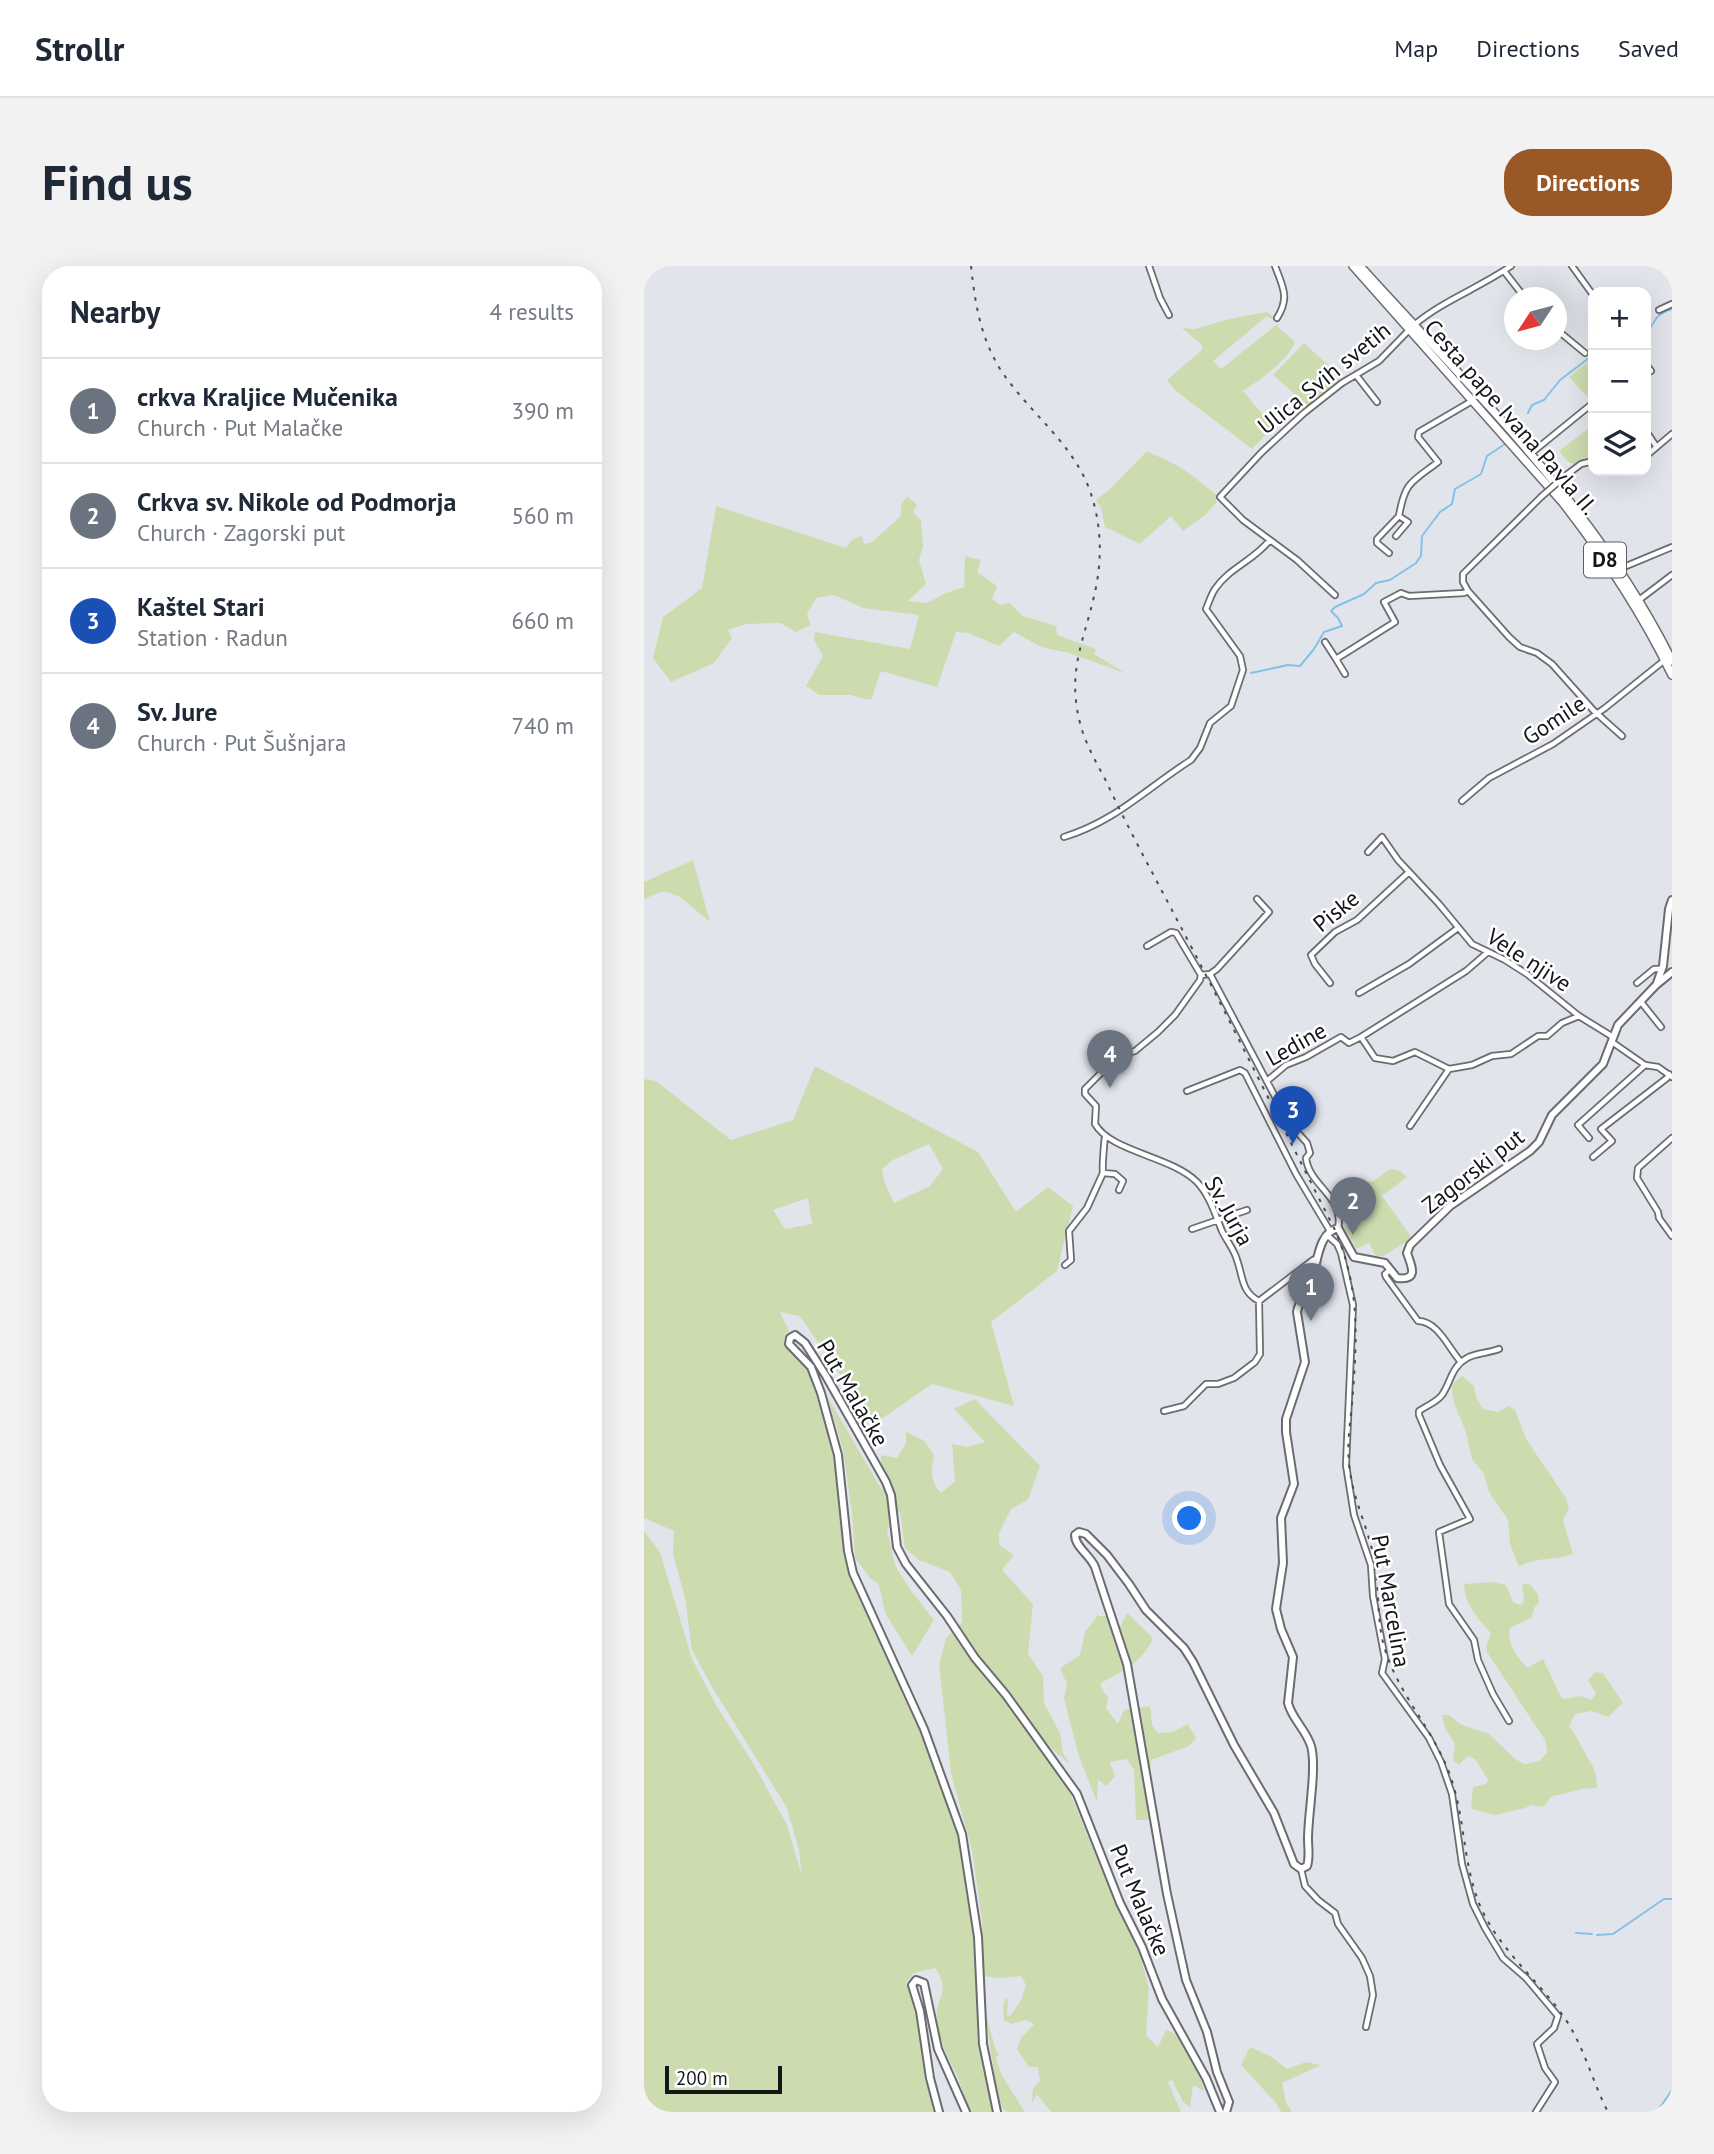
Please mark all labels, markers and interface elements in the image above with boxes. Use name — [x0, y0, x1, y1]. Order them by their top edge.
text: Strollr — [35, 27, 124, 70]
text: Map — [1394, 33, 1438, 64]
text: Directions — [1476, 33, 1580, 64]
text: Saved — [1618, 33, 1679, 64]
button: Directions — [1504, 149, 1672, 216]
text: Find us — [42, 150, 193, 214]
north arrow — [1504, 287, 1567, 350]
map controls — [1588, 287, 1651, 476]
button: + — [1588, 287, 1651, 350]
text: Nearby — [70, 292, 160, 331]
text: 4 results — [490, 297, 574, 326]
street label: Cesta pape Ivana Pavla II. — [1419, 313, 1604, 520]
street label: Ulica Svih svetih — [1251, 315, 1396, 440]
button: − — [1588, 350, 1651, 413]
text: crkva Kraljice Mučenika — [137, 380, 398, 413]
text: 1 — [86, 396, 100, 425]
text: 390 m — [512, 396, 574, 425]
text: Church · Put Malačke — [137, 413, 343, 442]
button: layers — [1588, 413, 1651, 476]
text: Crkva sv. Nikole od Podmorja — [137, 485, 456, 518]
text: 2 — [86, 501, 100, 530]
text: 560 m — [512, 501, 574, 530]
text: Church · Zagorski put — [137, 518, 345, 547]
road number: D8 — [1584, 542, 1626, 578]
text: Kaštel Stari — [137, 590, 265, 623]
text: 3 — [86, 606, 100, 635]
text: 660 m — [512, 606, 574, 635]
text: Station · Radun — [137, 623, 288, 652]
street label: Gomile — [1517, 688, 1591, 751]
text: Sv. Jure — [137, 695, 218, 728]
text: 4 — [86, 711, 100, 740]
text: 740 m — [512, 711, 574, 740]
text: Church · Put Šušnjara — [137, 728, 346, 757]
street label: Piske — [1307, 883, 1365, 938]
street label: Vele njive — [1481, 921, 1577, 998]
street label: Ledine — [1260, 1015, 1331, 1072]
pin: 4 — [1087, 1030, 1133, 1088]
pin: 3 — [1270, 1086, 1316, 1144]
street label: Zagorski put — [1416, 1122, 1530, 1219]
street label: Sv. Jurja — [1198, 1171, 1260, 1251]
pin: 2 — [1330, 1177, 1376, 1235]
pin: 1 — [1288, 1263, 1334, 1321]
street label: Put Malačke — [811, 1334, 896, 1451]
your location — [1172, 1501, 1206, 1535]
street label: Put Marcelina — [1366, 1532, 1417, 1670]
street label: Put Malačke — [1104, 1839, 1177, 1960]
scale bar — [665, 2063, 782, 2095]
text: 200 m — [676, 2066, 728, 2090]

